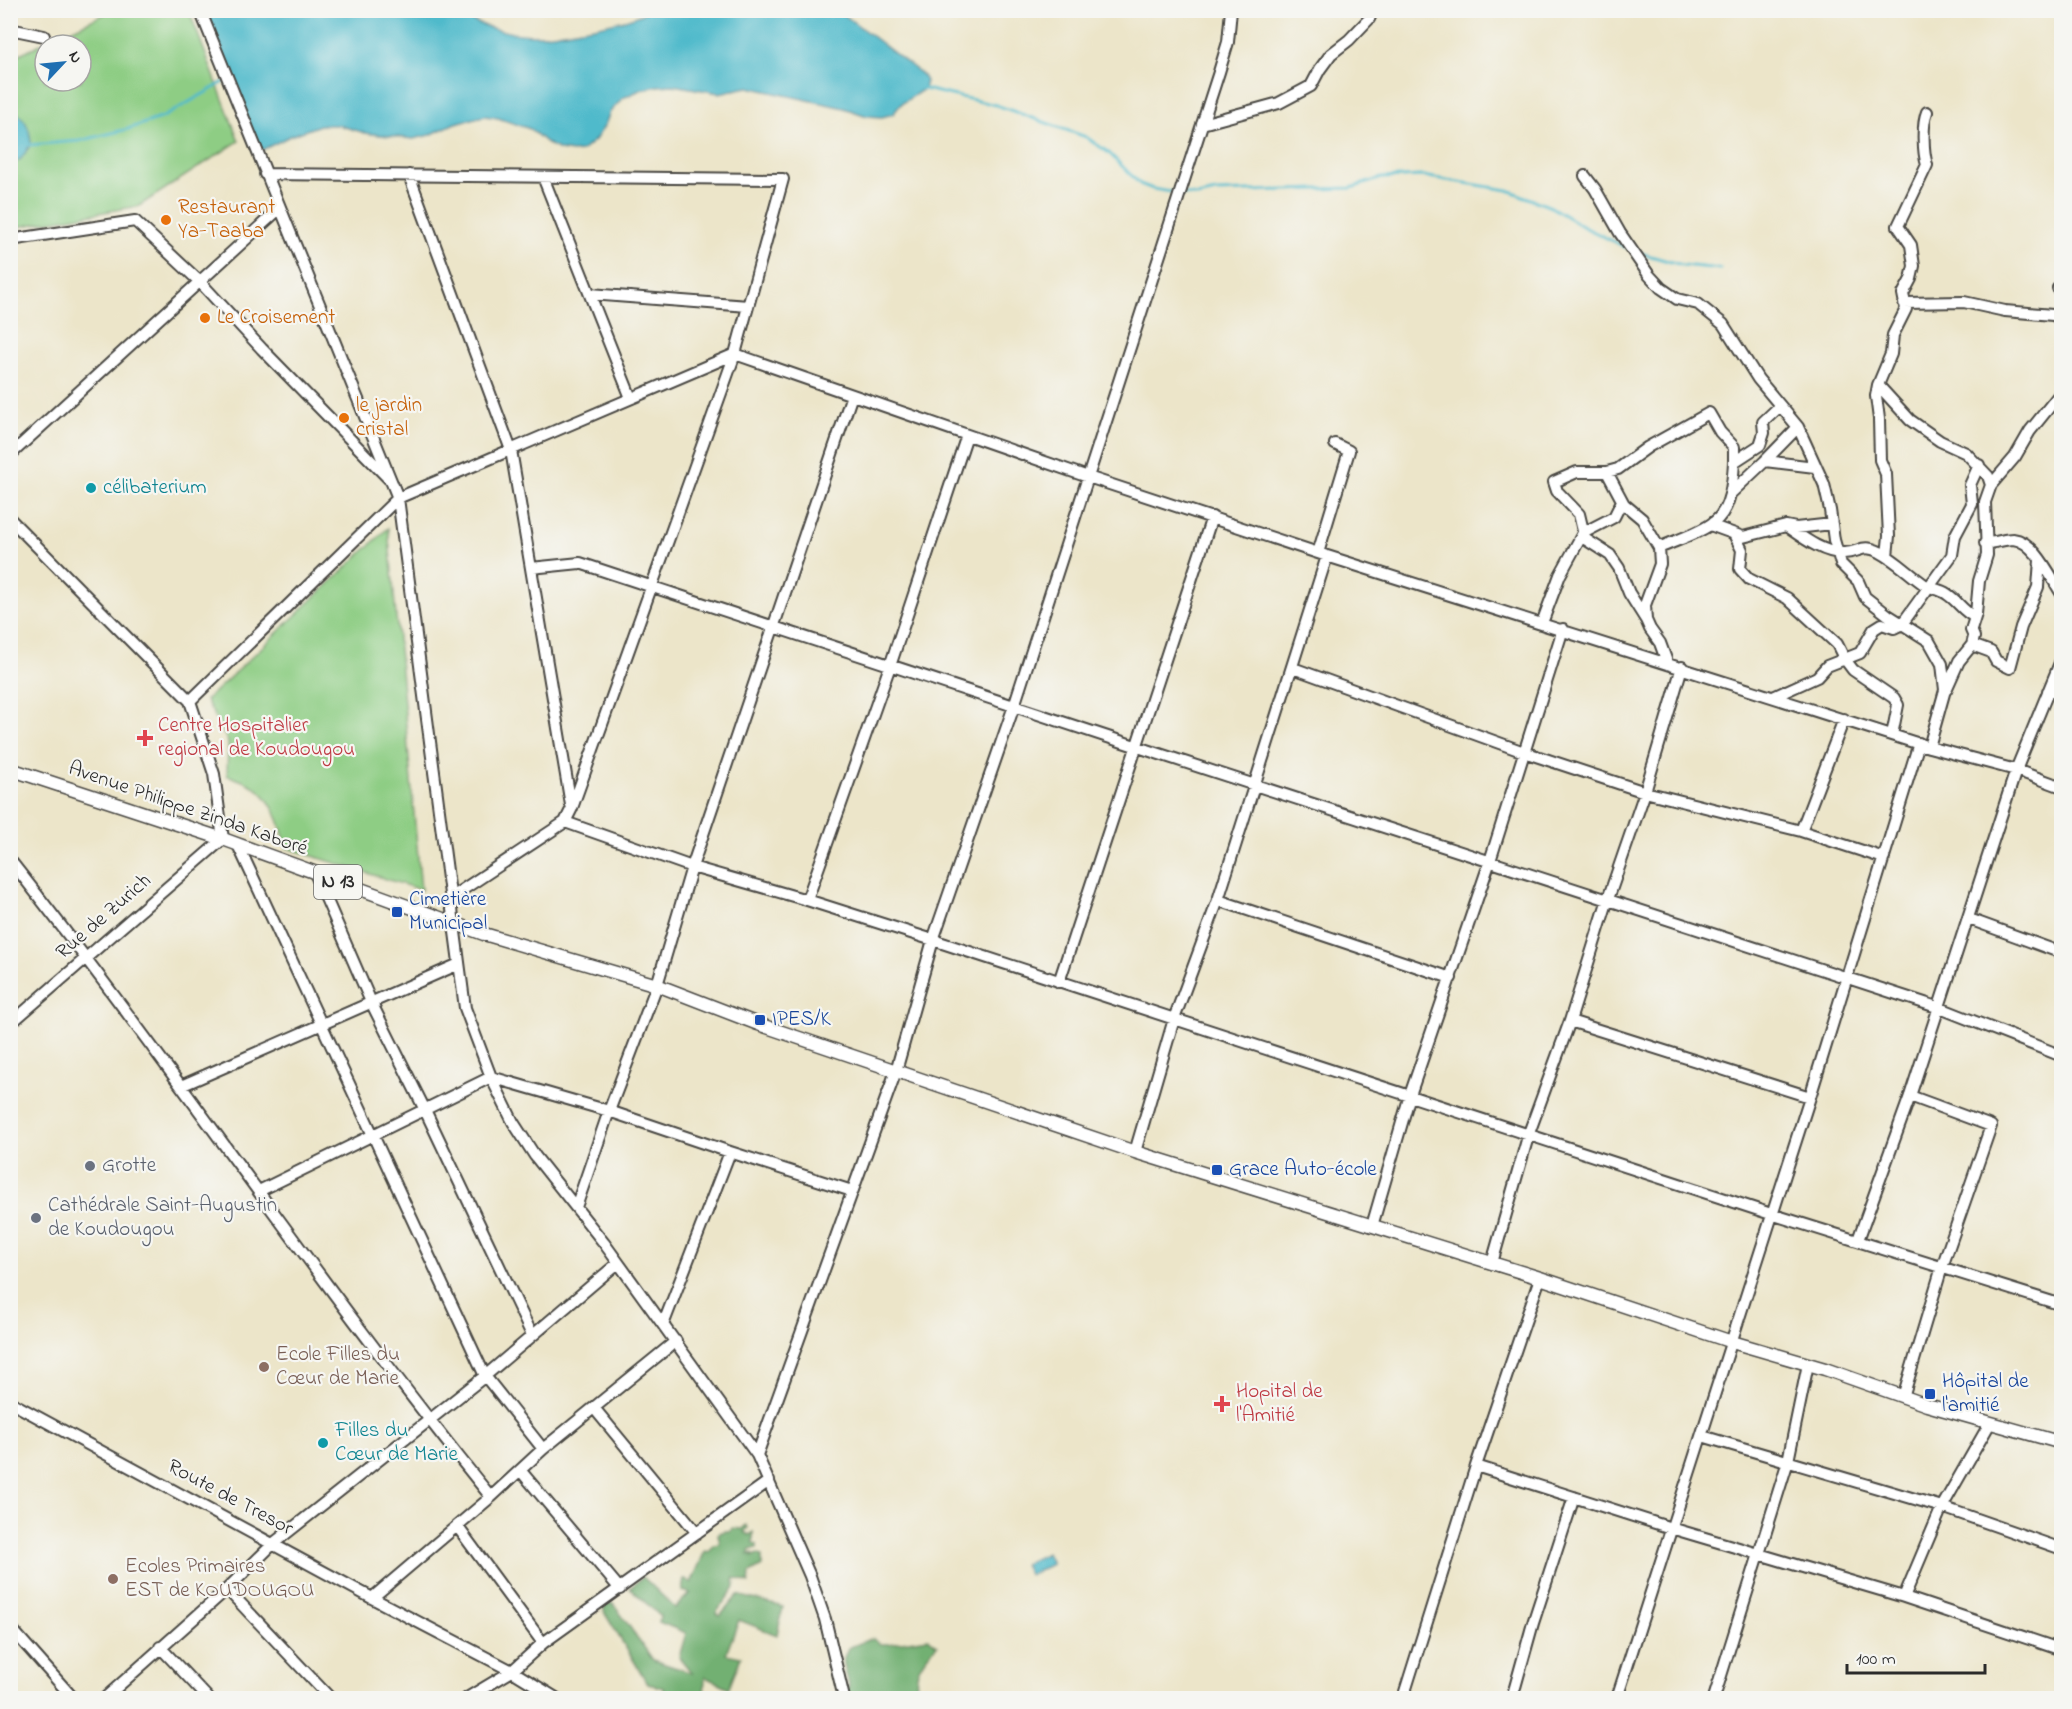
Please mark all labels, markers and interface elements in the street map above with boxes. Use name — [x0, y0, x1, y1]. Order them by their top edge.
north arrow — [33, 33, 93, 93]
text: N — [62, 47, 88, 68]
place label: Restaurant Ya-Taaba — [178, 193, 275, 247]
marker: Restaurant Ya-Taaba — [159, 213, 173, 227]
place label: Le Croisement — [217, 303, 335, 333]
marker: Le Croisement — [198, 311, 212, 325]
place label: le jardin cristal — [356, 391, 422, 445]
marker: le jardin cristal — [337, 411, 351, 425]
place label: célibaterium — [103, 473, 206, 503]
marker: célibaterium — [84, 481, 98, 495]
place label: Centre Hospitalier regional de Koudougou — [158, 711, 355, 767]
marker: Centre Hospitalier regional de Koudougou — [136, 729, 154, 747]
street label: Avenue Philippe Zinda Kaboré — [64, 754, 312, 864]
road number: N 13 — [314, 865, 362, 899]
street label: Rue de Zurich — [50, 867, 158, 967]
place label: Cimetière Municipal — [409, 885, 487, 939]
marker: Cimetière Municipal — [390, 905, 404, 919]
place label: IPES/K — [772, 1005, 832, 1035]
marker: IPES/K — [753, 1013, 767, 1027]
place label: Grotte — [102, 1151, 157, 1181]
place label: Grace Auto-école — [1229, 1155, 1377, 1185]
marker: Grotte — [83, 1159, 97, 1173]
marker: Grace Auto-école — [1210, 1163, 1224, 1177]
place label: Cathédrale Saint-Augustin de Koudougou — [48, 1191, 277, 1247]
marker: Cathédrale Saint-Augustin de Koudougou — [29, 1211, 43, 1225]
place label: Ecole Filles du Cœur de Marie — [276, 1340, 400, 1394]
marker: Ecole Filles du Cœur de Marie — [257, 1360, 271, 1374]
place label: Hôpital de l'amitié — [1942, 1367, 2029, 1421]
place label: Hopital de l'Amitié — [1236, 1377, 1323, 1431]
marker: Hôpital de l'amitié — [1923, 1387, 1937, 1401]
marker: Hopital de l'Amitié — [1213, 1395, 1231, 1413]
place label: Filles du Cœur de Marie — [334, 1416, 459, 1470]
marker: Filles du Cœur de Marie — [316, 1436, 330, 1450]
street label: Route de Tresor — [162, 1452, 299, 1544]
place label: Ecoles Primaires EST de KOUDOUGOU — [125, 1552, 314, 1606]
marker: Ecoles Primaires EST de KOUDOUGOU — [106, 1572, 120, 1586]
scale bar — [1847, 1637, 1985, 1675]
text: 100 m — [1856, 1647, 1896, 1673]

